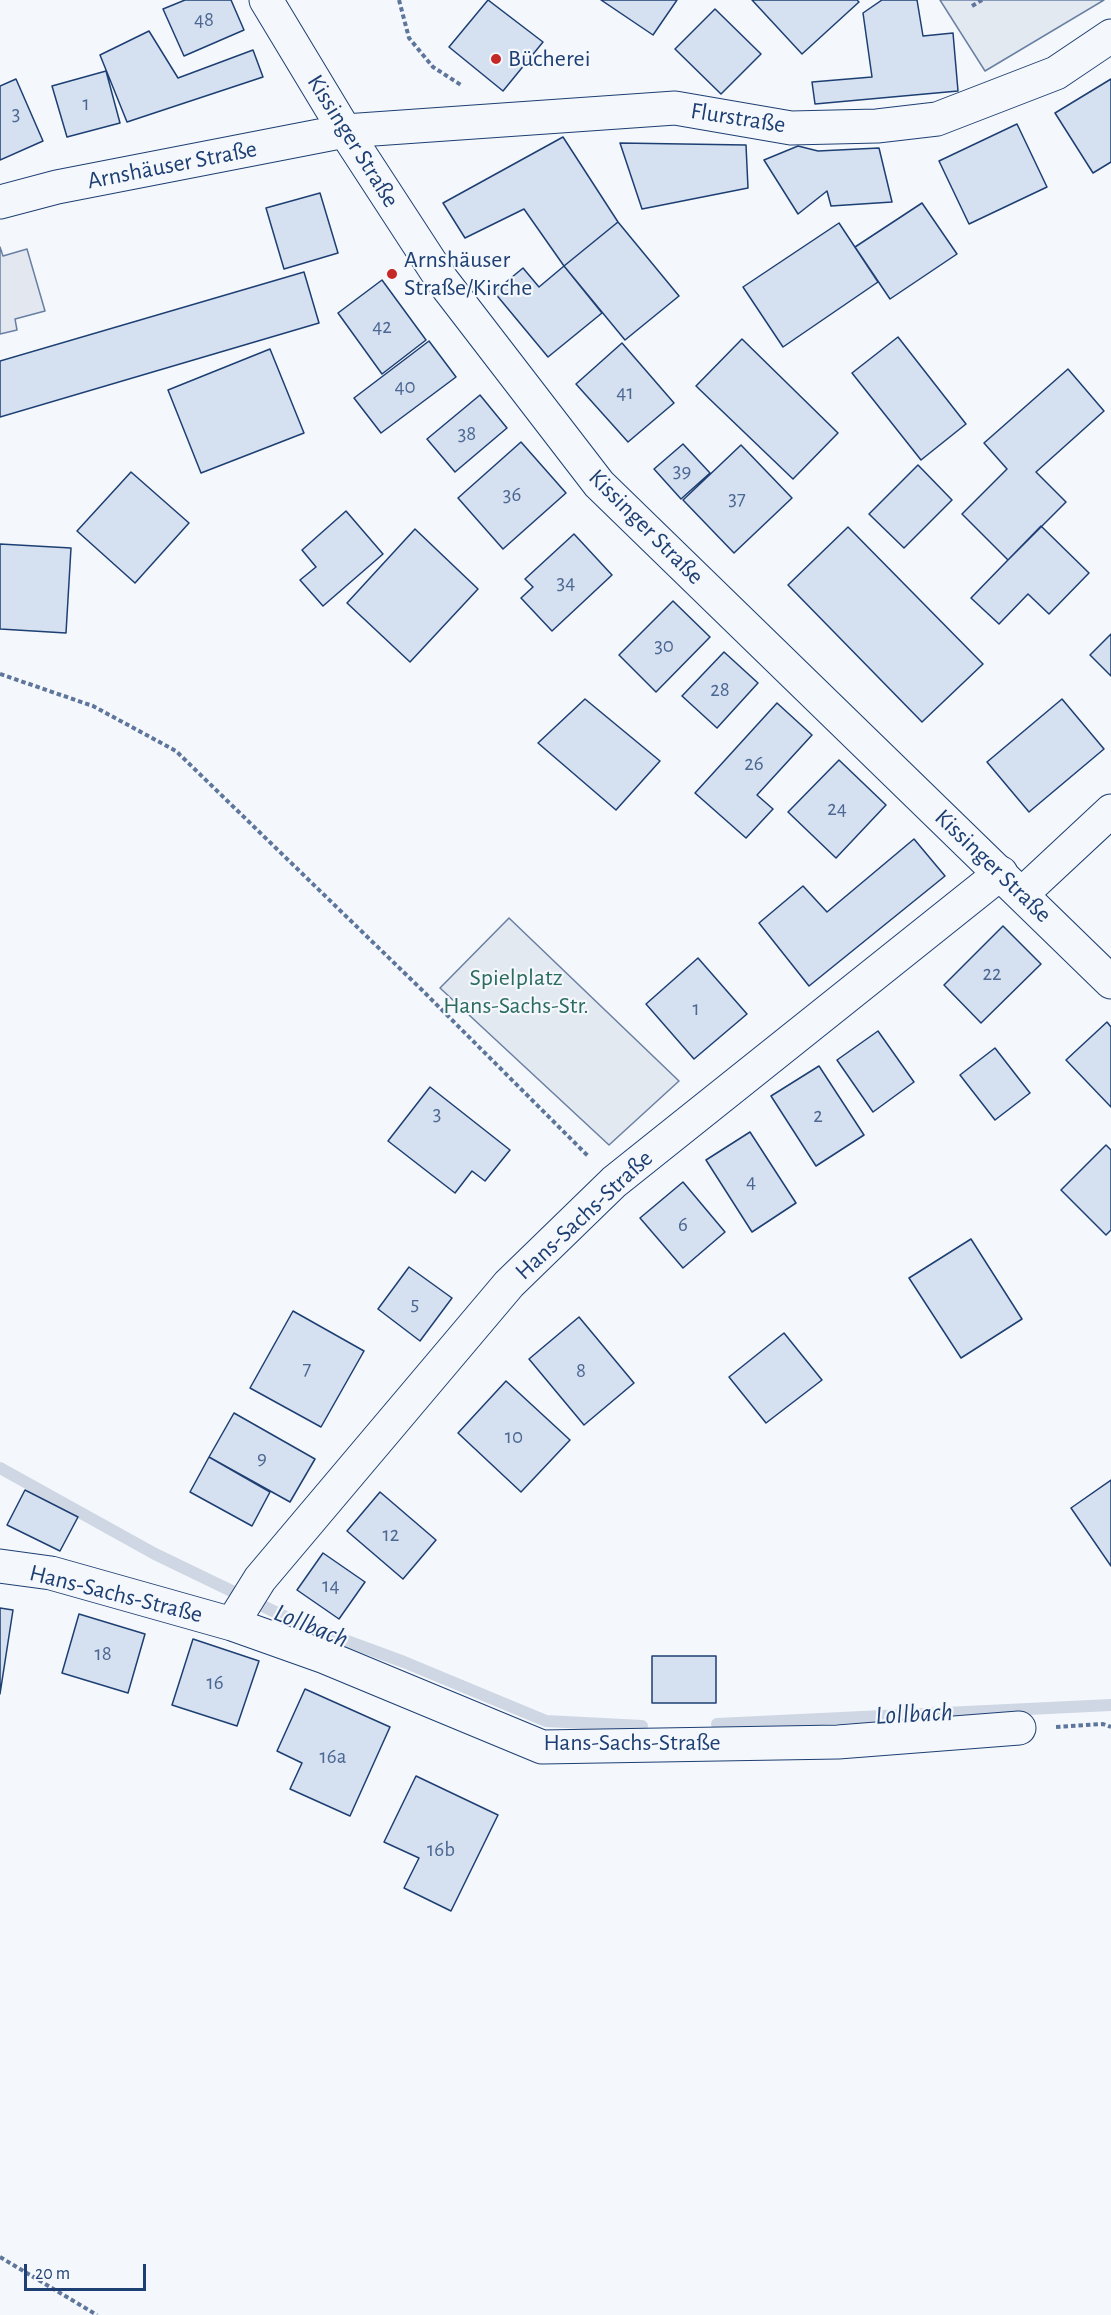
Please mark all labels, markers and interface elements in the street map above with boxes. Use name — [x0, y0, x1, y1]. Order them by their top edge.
house number: 48 — [194, 7, 214, 33]
place label: Bücherei — [508, 45, 590, 73]
marker: Bücherei — [489, 52, 503, 66]
street label: Kissinger Straße — [301, 69, 405, 213]
house number: 1 — [82, 91, 90, 117]
street label: Flurstraße — [689, 96, 787, 140]
house number: 3 — [12, 101, 20, 127]
street label: Arnshäuser Straße — [85, 134, 259, 196]
place label: Arnshäuser Straße/Kirche — [404, 246, 532, 302]
marker: Arnshäuser Straße/Kirche — [385, 267, 399, 281]
house number: 42 — [372, 314, 392, 340]
house number: 40 — [394, 374, 416, 400]
house number: 41 — [616, 380, 634, 406]
house number: 38 — [458, 421, 476, 447]
house number: 39 — [673, 458, 691, 484]
street label: Kissinger Straße — [582, 463, 710, 591]
house number: 36 — [503, 482, 521, 508]
house number: 37 — [728, 486, 746, 512]
house number: 34 — [557, 570, 575, 596]
house number: 30 — [654, 633, 674, 659]
house number: 28 — [710, 677, 730, 703]
house number: 26 — [744, 751, 764, 777]
house number: 24 — [827, 796, 847, 822]
street label: Kissinger Straße — [929, 803, 1057, 929]
house number: 22 — [982, 961, 1002, 987]
park label: Spielplatz Hans-Sachs-Str. — [443, 964, 589, 1020]
house number: 1 — [692, 996, 700, 1022]
house number: 3 — [433, 1101, 441, 1127]
house number: 2 — [813, 1103, 823, 1129]
street label: Hans-Sachs-Straße — [509, 1144, 659, 1286]
house number: 4 — [746, 1169, 756, 1195]
house number: 6 — [678, 1212, 688, 1238]
house number: 5 — [411, 1291, 419, 1317]
house number: 7 — [303, 1356, 311, 1382]
house number: 8 — [576, 1358, 586, 1384]
house number: 10 — [505, 1424, 523, 1450]
house number: 9 — [257, 1445, 267, 1471]
house number: 12 — [383, 1522, 399, 1548]
street label: Hans-Sachs-Straße — [27, 1559, 205, 1629]
house number: 14 — [322, 1573, 340, 1599]
water label: Lollbach — [269, 1597, 353, 1655]
house number: 18 — [94, 1641, 112, 1667]
house number: 16 — [206, 1670, 224, 1696]
water label: Lollbach — [875, 1696, 953, 1732]
street label: Hans-Sachs-Straße — [543, 1729, 721, 1757]
house number: 16a — [320, 1744, 346, 1770]
house number: 16b — [427, 1837, 455, 1863]
scale bar — [27, 2252, 148, 2290]
text: 20 m — [35, 2265, 70, 2283]

